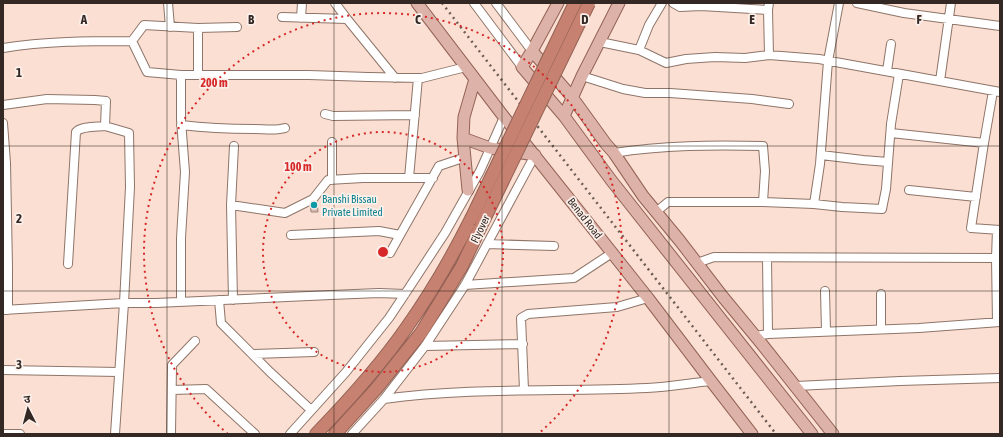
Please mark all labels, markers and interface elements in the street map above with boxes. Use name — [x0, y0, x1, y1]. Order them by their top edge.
text: A — [80, 12, 88, 27]
text: B — [248, 12, 255, 27]
text: C — [415, 12, 421, 27]
text: D — [581, 12, 589, 27]
text: E — [749, 12, 755, 27]
text: F — [916, 12, 922, 27]
text: 1 — [16, 65, 22, 80]
text: 200 m — [200, 76, 228, 90]
text: 100 m — [284, 160, 312, 174]
place label: Banshi Bissau Private Limited — [322, 193, 383, 218]
street label: Benad Road — [565, 195, 605, 241]
marker: Banshi Bissau Private Limited — [309, 200, 319, 210]
text: 2 — [16, 211, 22, 226]
street label: Flyover — [468, 212, 492, 245]
centre of rings — [376, 245, 390, 259]
text: 3 — [16, 357, 22, 372]
north arrow — [8, 389, 48, 429]
text: उ — [23, 393, 31, 405]

